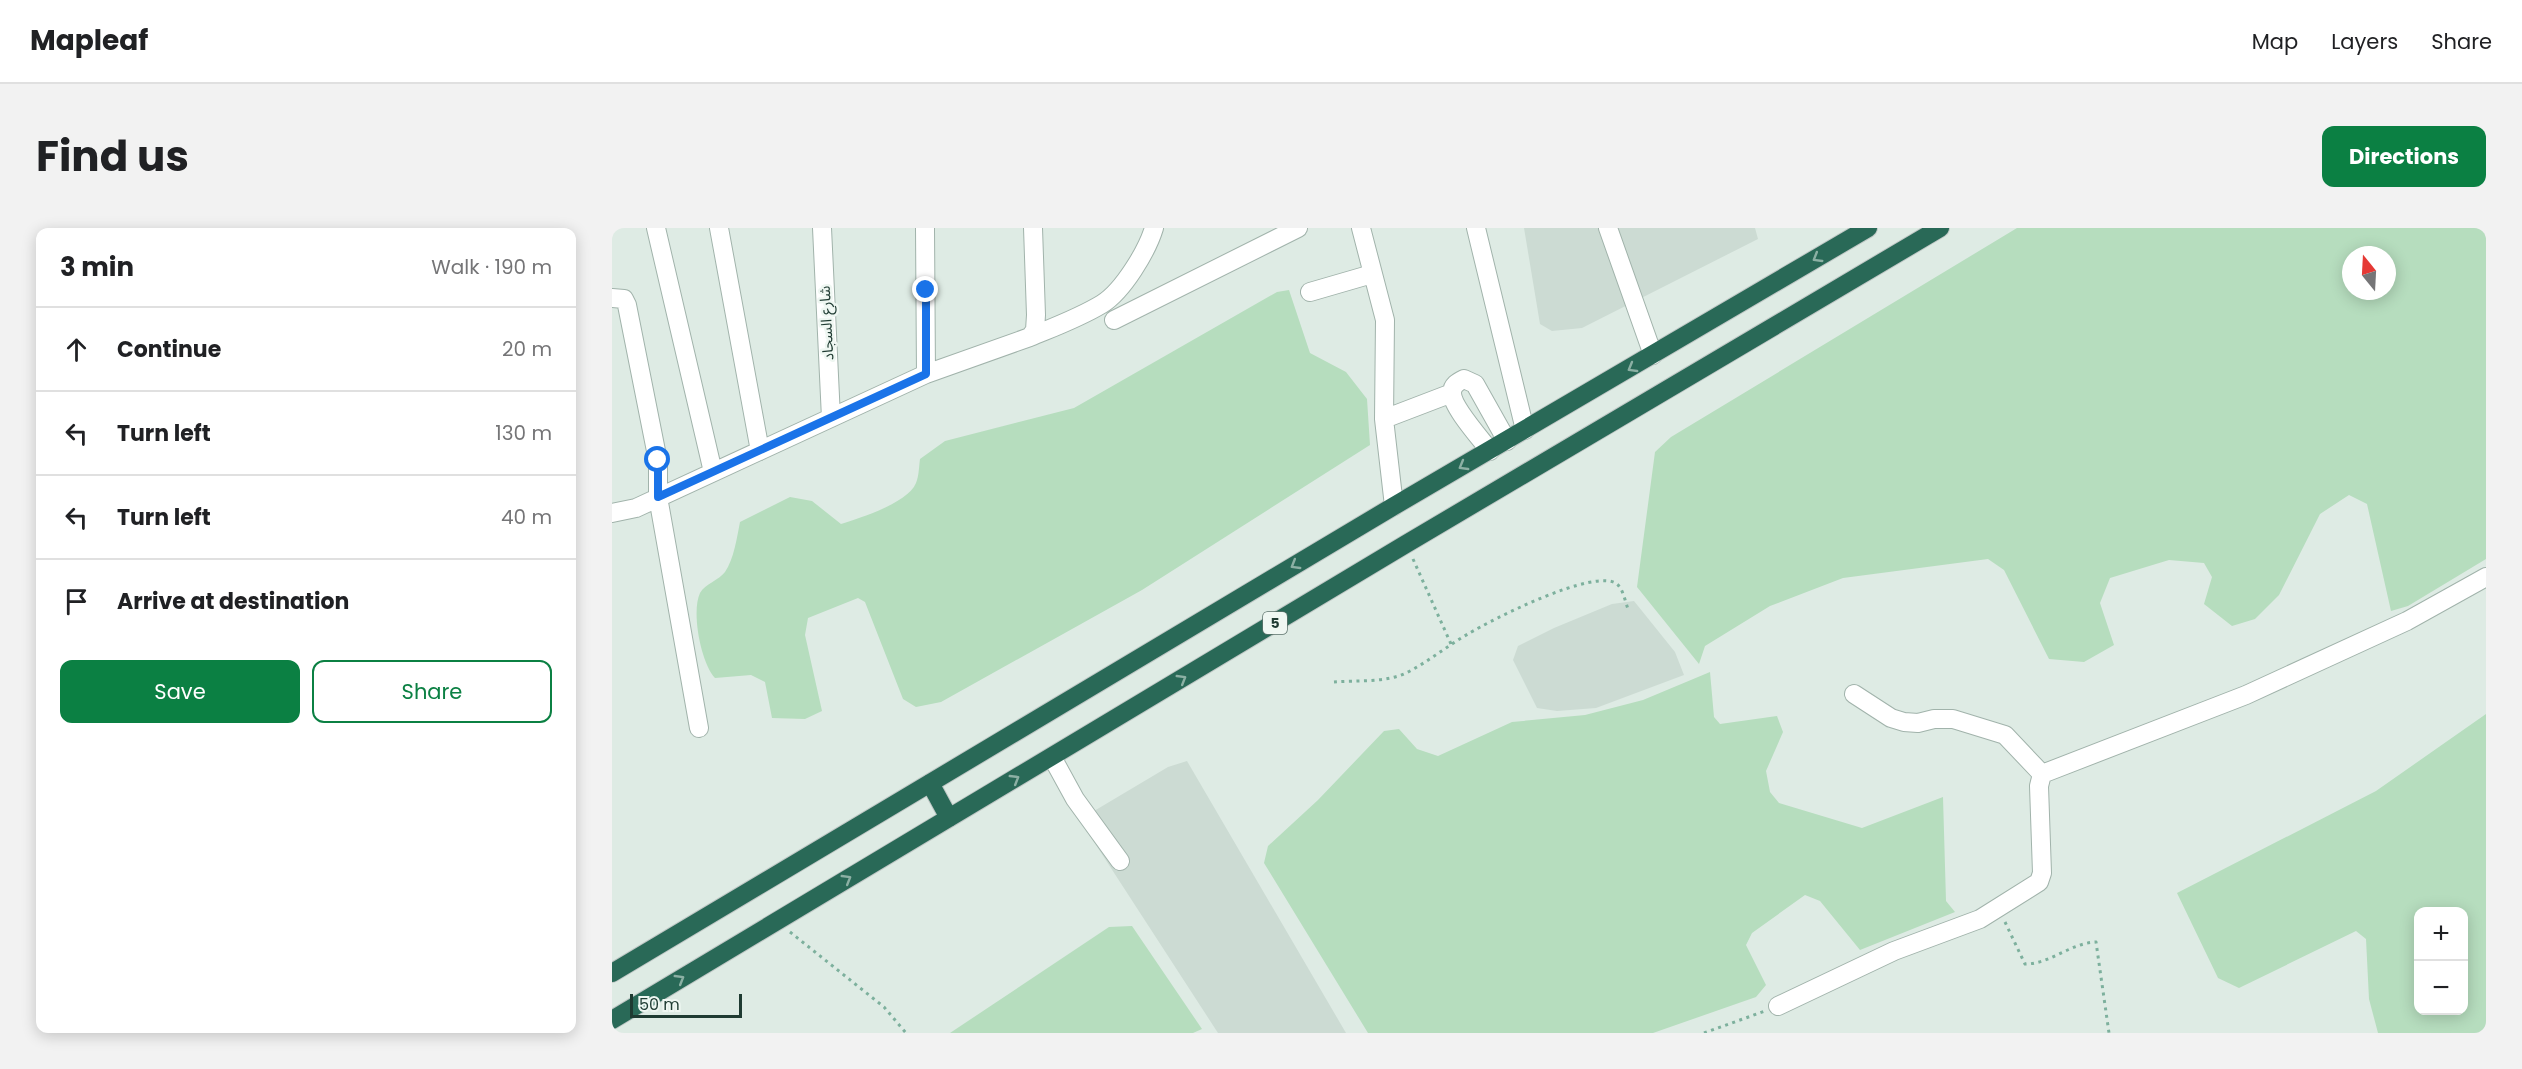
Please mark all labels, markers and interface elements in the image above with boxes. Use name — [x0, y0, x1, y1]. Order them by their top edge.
text: Mapleaf — [30, 21, 148, 60]
text: Map — [2252, 27, 2298, 56]
text: Layers — [2331, 27, 2398, 56]
text: Share — [2431, 27, 2492, 56]
button: Directions — [2322, 126, 2486, 187]
text: Find us — [36, 127, 189, 186]
north arrow — [2342, 246, 2396, 300]
text: 3 min — [60, 249, 134, 285]
one-way arrow — [1813, 250, 1823, 262]
text: Walk · 190 m — [431, 253, 552, 281]
route end — [912, 276, 938, 302]
street label: شارع السجاد — [814, 285, 840, 361]
icon: ahead — [60, 333, 93, 366]
text: Continue — [117, 334, 221, 365]
text: 20 m — [502, 335, 552, 363]
one-way arrow — [1627, 361, 1638, 372]
icon: left — [60, 417, 93, 450]
text: Turn left — [117, 418, 211, 449]
text: 130 m — [495, 419, 552, 447]
route start — [644, 446, 670, 472]
one-way arrow — [1459, 459, 1469, 470]
icon: left — [60, 501, 93, 534]
text: Turn left — [117, 502, 211, 533]
text: 40 m — [501, 503, 552, 531]
one-way arrow — [1291, 558, 1301, 570]
icon: arrive — [60, 585, 93, 618]
text: Arrive at destination — [117, 586, 349, 617]
road number: 5 — [1263, 612, 1287, 634]
button: Save — [60, 660, 300, 723]
button: Share — [312, 660, 552, 723]
one-way arrow — [1176, 674, 1186, 686]
one-way arrow — [1009, 775, 1019, 787]
one-way arrow — [841, 874, 851, 886]
map controls — [2414, 907, 2468, 1015]
button: + — [2414, 907, 2468, 961]
button: − — [2414, 961, 2468, 1015]
one-way arrow — [674, 974, 684, 986]
scale bar — [630, 991, 742, 1018]
text: 50 m — [639, 993, 680, 1016]

